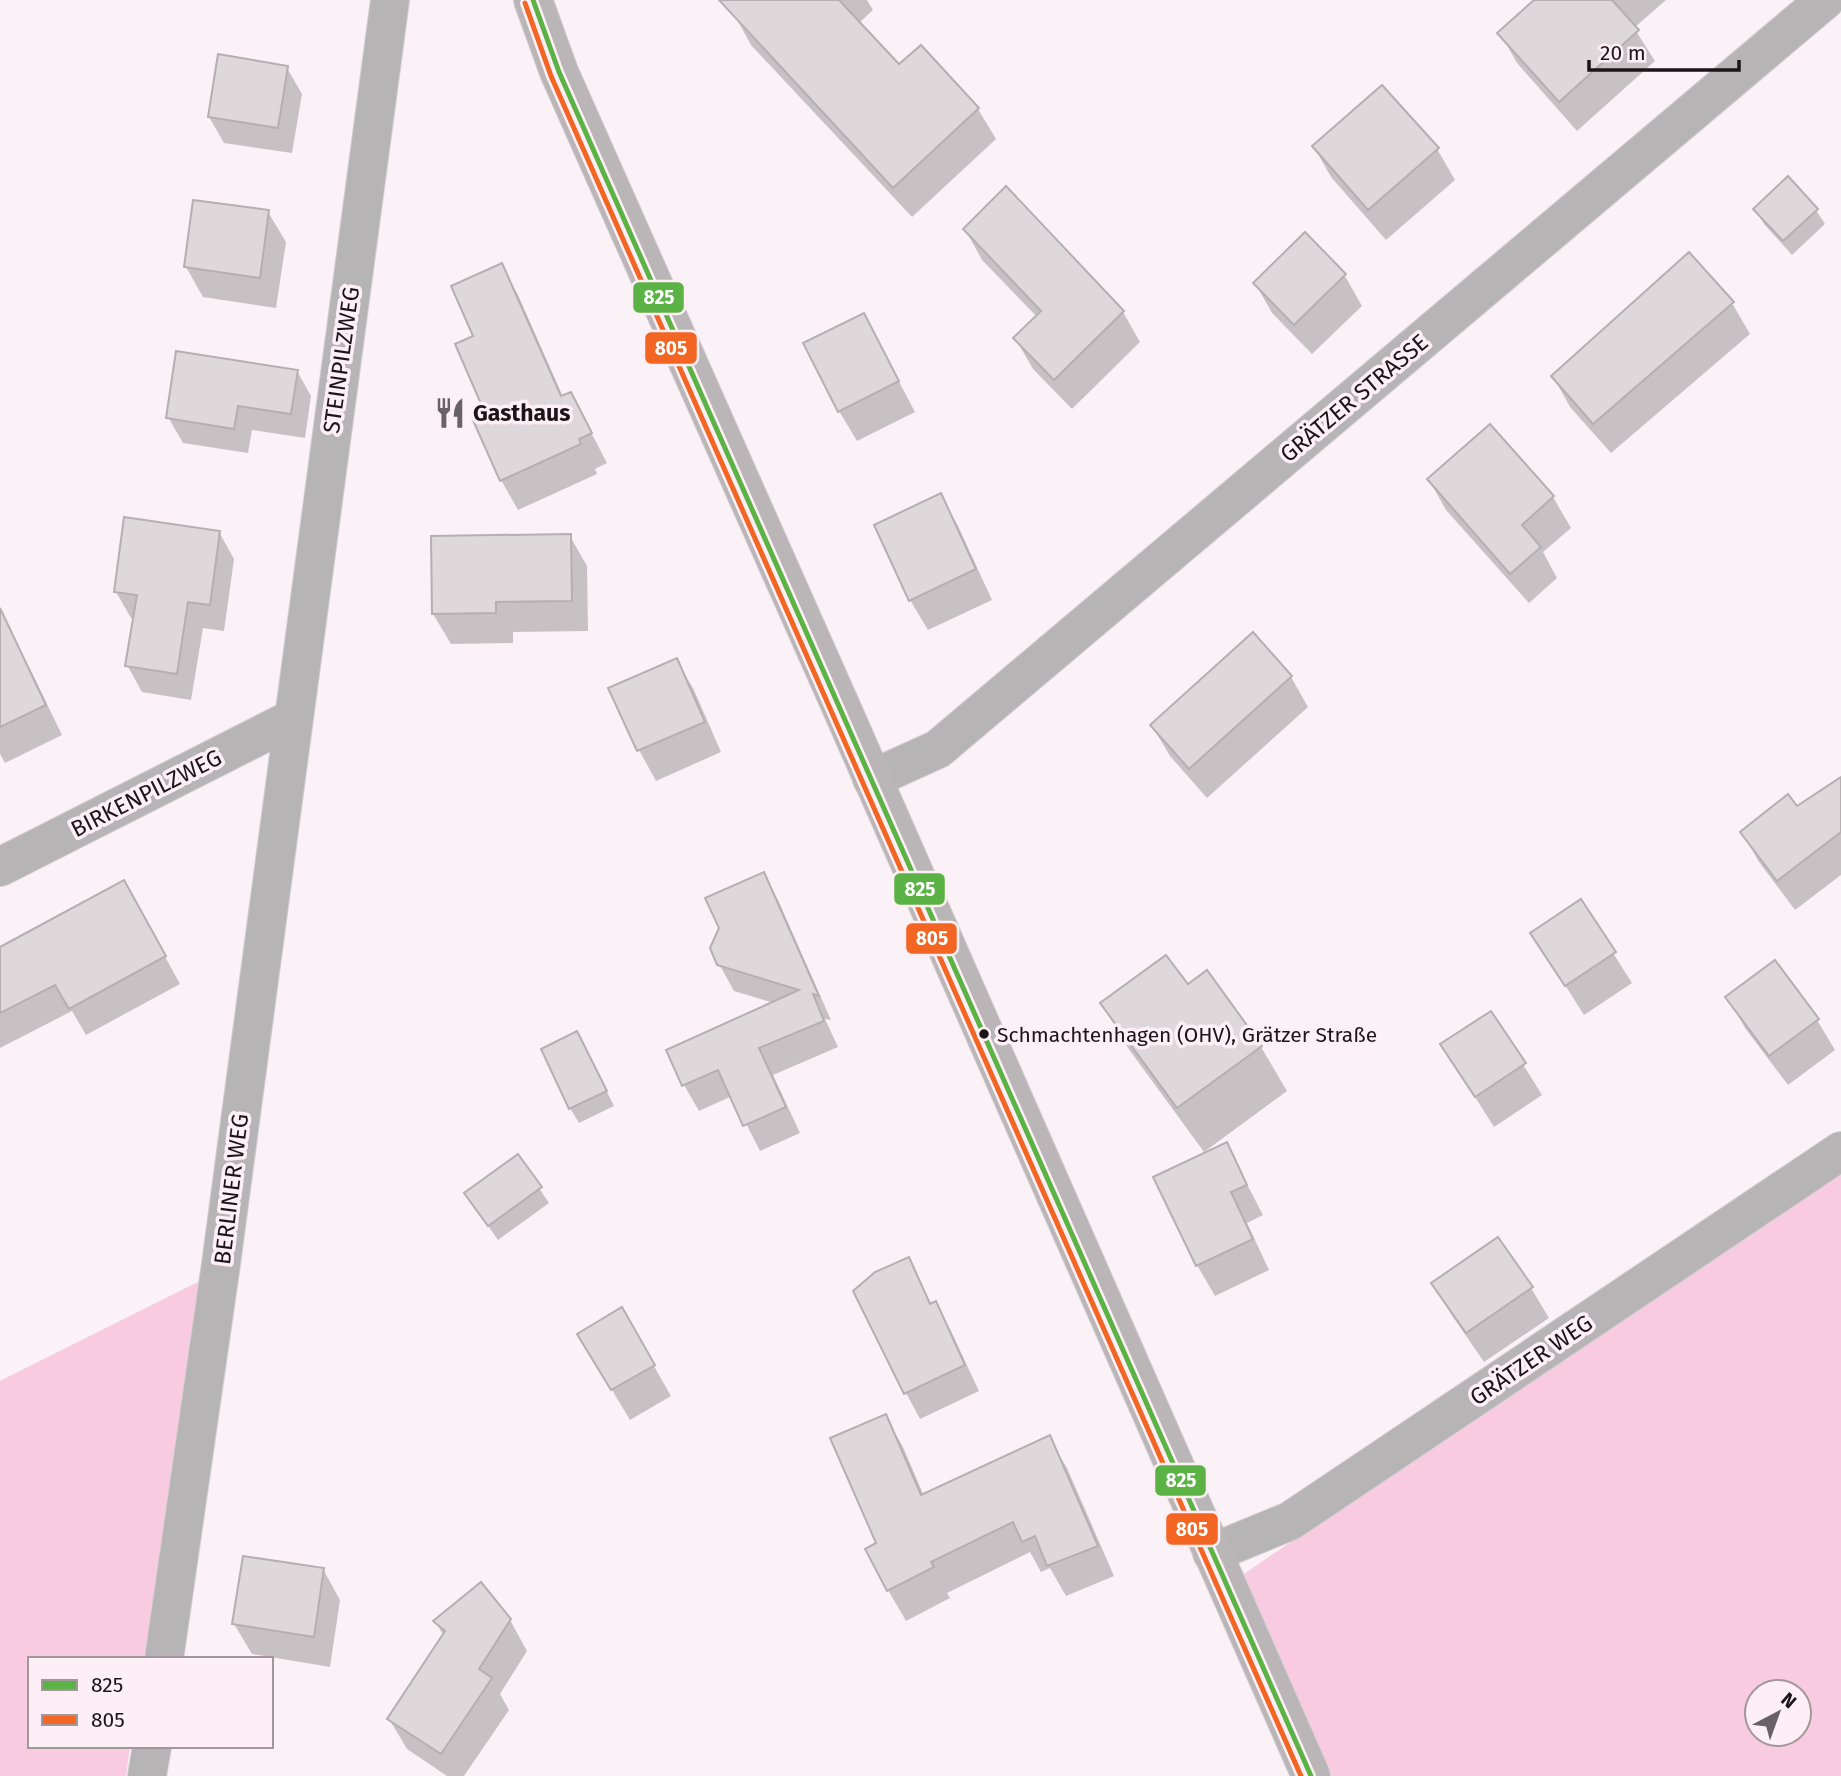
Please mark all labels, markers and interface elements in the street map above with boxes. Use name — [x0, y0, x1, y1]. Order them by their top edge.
scale bar — [1589, 28, 1740, 72]
text: 20 m — [1600, 40, 1646, 66]
line badge: 825 — [632, 281, 685, 314]
street label: STEINPILZWEG — [317, 285, 365, 435]
text: 825 — [644, 286, 674, 309]
street label: GRÄTZER STRASSE — [1274, 328, 1434, 468]
line badge: 805 — [644, 331, 698, 365]
text: 805 — [655, 337, 687, 360]
restaurant icon: Gasthaus — [433, 396, 467, 430]
place label: Gasthaus — [473, 399, 570, 427]
street label: BIRKENPILZWEG — [66, 743, 226, 843]
line badge: 825 — [893, 872, 946, 906]
text: 825 — [905, 878, 935, 901]
line badge: 805 — [905, 922, 958, 955]
text: 805 — [916, 927, 948, 950]
place label: Schmachtenhagen (OHV), Grätzer Straße — [997, 1022, 1377, 1048]
marker: Schmachtenhagen (OHV), Grätzer Straße — [977, 1027, 991, 1041]
street label: BERLINER WEG — [208, 1112, 254, 1266]
street label: GRÄTZER WEG — [1464, 1309, 1598, 1411]
line badge: 825 — [1154, 1464, 1207, 1497]
text: 825 — [1166, 1469, 1196, 1492]
line badge: 805 — [1165, 1512, 1219, 1546]
text: 805 — [1176, 1518, 1208, 1541]
legend — [28, 1657, 273, 1748]
text: 825 — [91, 1672, 123, 1698]
north arrow — [1743, 1678, 1813, 1748]
text: N — [1777, 1688, 1801, 1713]
text: 805 — [91, 1707, 125, 1733]

